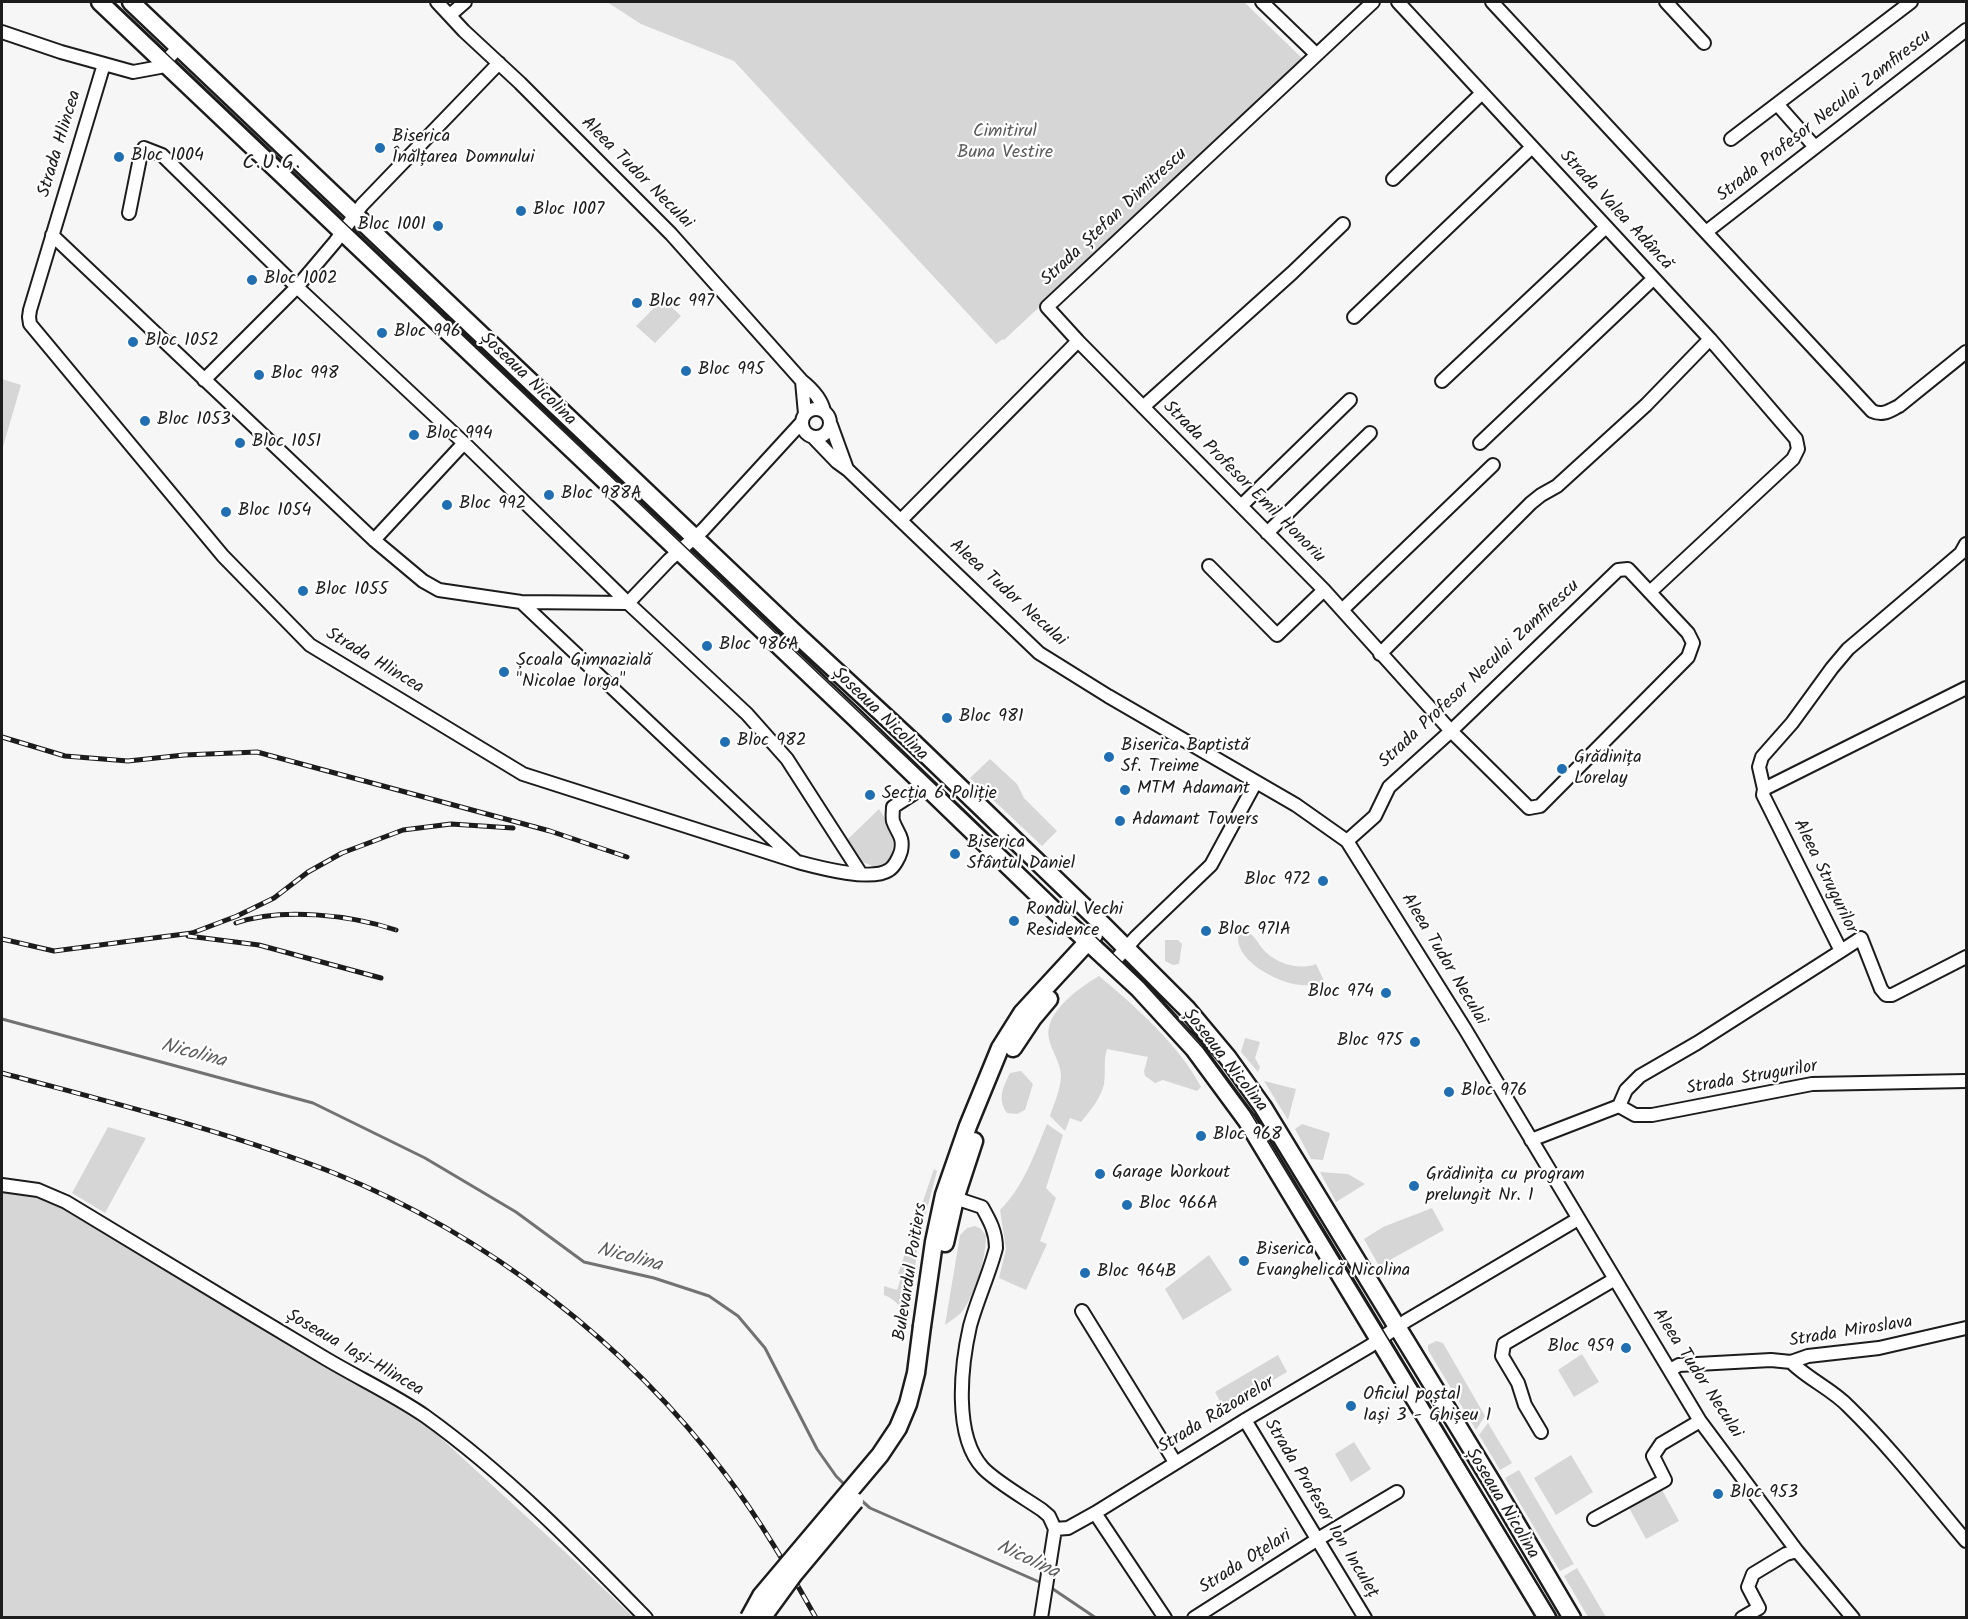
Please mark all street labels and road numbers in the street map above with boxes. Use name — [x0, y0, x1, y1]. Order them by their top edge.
street label: Strada Profesor Neculai Zamfirescu — [1713, 26, 1937, 208]
street label: Strada Hlincea — [35, 88, 87, 200]
street label: Aleea Tudor Neculai — [575, 113, 697, 235]
street label: Strada Ștefan Dimitrescu — [1037, 145, 1193, 291]
street label: Strada Valea Adâncă — [1554, 146, 1676, 276]
street label: Șoseaua Nicolina — [474, 329, 580, 431]
street label: Strada Profesor Emil Honoriu — [1157, 397, 1329, 569]
street label: Aleea Tudor Neculai — [944, 536, 1070, 652]
street label: Strada Profesor Neculai Zamfirescu — [1375, 576, 1585, 774]
street label: Strada Hlincea — [321, 624, 427, 700]
street label: Șoseaua Nicolina — [826, 664, 932, 766]
street label: Aleea Strugurilor — [1787, 816, 1861, 938]
street label: Aleea Tudor Neculai — [1395, 890, 1491, 1030]
street label: Șoseaua Nicolina — [1177, 1005, 1271, 1117]
street label: Strada Strugurilor — [1685, 1057, 1819, 1101]
street label: Bulevardul Poitiers — [890, 1202, 934, 1342]
street label: Aleea Tudor Neculai — [1646, 1305, 1746, 1443]
street label: Șoseaua Iași-Hlincea — [281, 1306, 427, 1402]
street label: Strada Miroslava — [1788, 1313, 1914, 1353]
street label: Strada Răzoarelor — [1155, 1373, 1279, 1459]
street label: Strada Profesor Ion Inculeț — [1258, 1416, 1382, 1602]
street label: Șoseaua Nicolina — [1459, 1445, 1543, 1563]
street label: Strada Oțelari — [1196, 1526, 1296, 1600]

